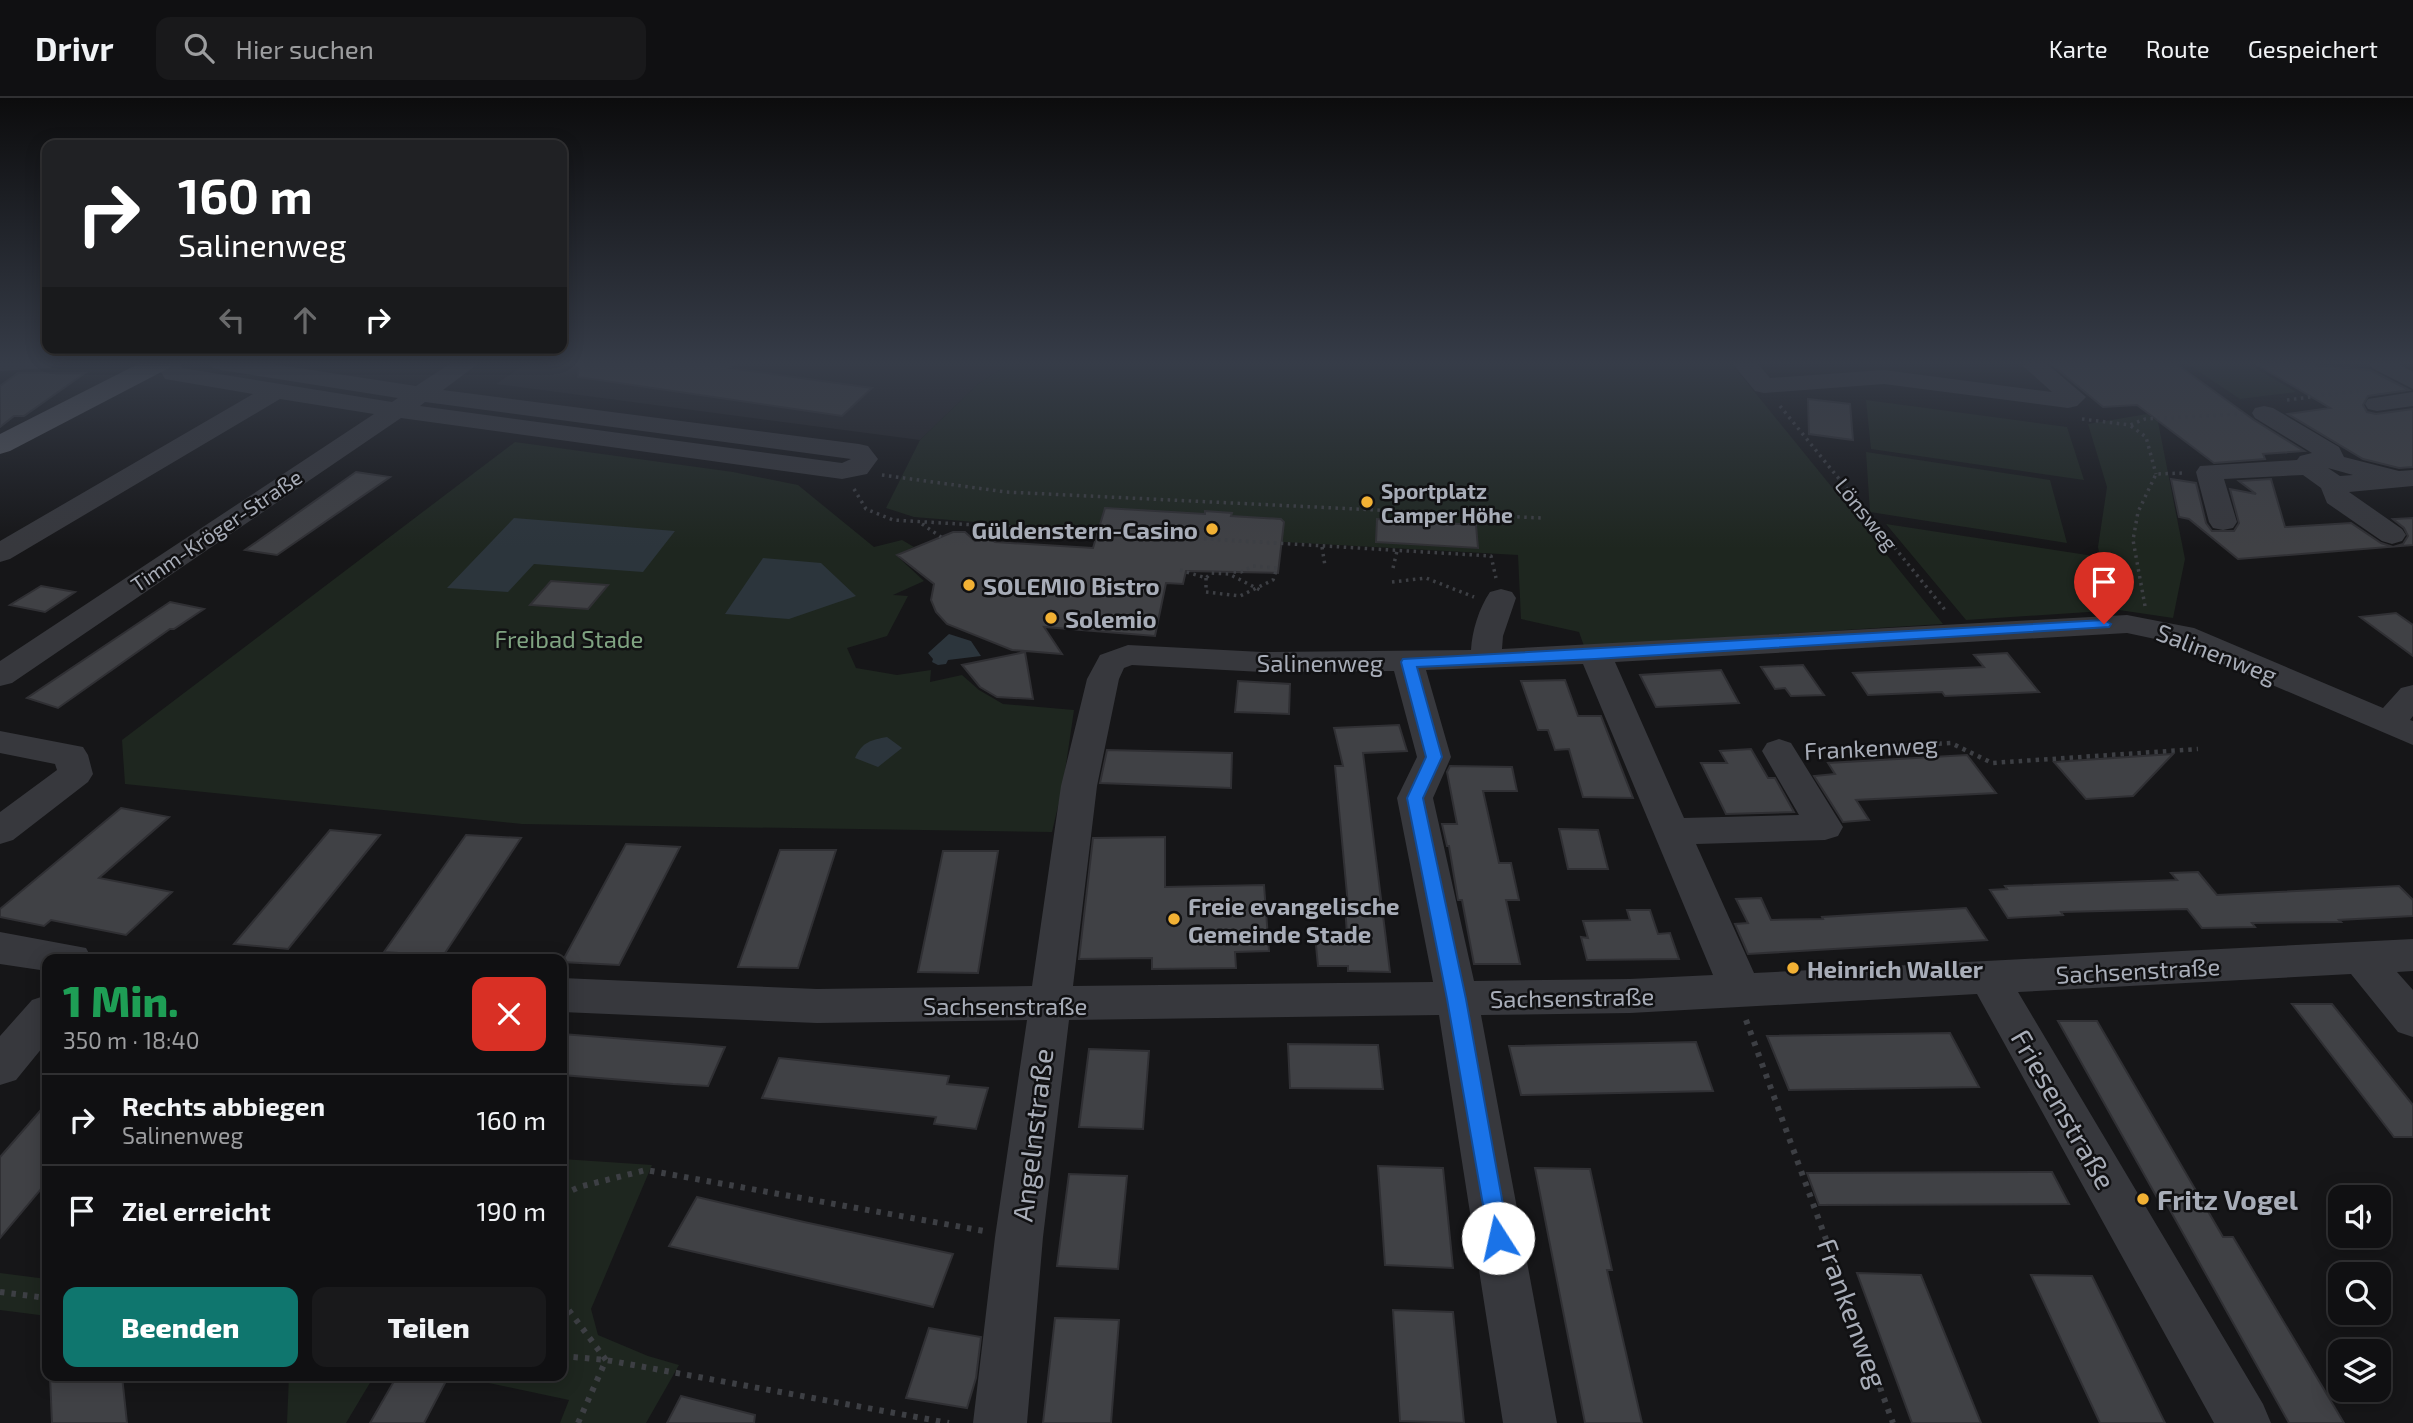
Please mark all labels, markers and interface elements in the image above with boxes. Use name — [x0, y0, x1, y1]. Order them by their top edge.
search box — [156, 17, 646, 80]
text: Drivr — [35, 28, 114, 68]
icon: search — [180, 29, 218, 67]
text: Hier suchen — [236, 33, 374, 64]
text: Karte — [2049, 34, 2108, 63]
text: Route — [2146, 34, 2210, 63]
text: Gespeichert — [2248, 34, 2378, 63]
text: 160 m — [178, 165, 313, 224]
icon: right — [63, 168, 154, 259]
text: Salinenweg — [178, 225, 347, 263]
icon: left — [213, 301, 251, 339]
icon: ahead — [286, 301, 324, 339]
icon: right — [359, 301, 397, 339]
street label: Timm-Kröger-Straße — [126, 464, 306, 596]
street label: Lönsweg — [1830, 473, 1904, 555]
place label: Sportplatz Camper Höhe — [1381, 478, 1513, 527]
marker: Sportplatz Camper Höhe — [1359, 494, 1375, 510]
place label: Güldenstern-Casino — [972, 515, 1198, 544]
marker: Güldenstern-Casino — [1204, 521, 1220, 537]
pin — [2074, 552, 2134, 624]
icon: arrive — [2085, 563, 2123, 601]
place label: SOLEMIO Bistro — [983, 571, 1160, 600]
marker: SOLEMIO Bistro — [961, 577, 977, 593]
place label: Solemio — [1065, 604, 1157, 633]
marker: Solemio — [1043, 610, 1059, 626]
street label: Salinenweg — [2153, 617, 2281, 689]
park label: Freibad Stade — [495, 624, 643, 653]
street label: Salinenweg — [1257, 648, 1383, 677]
street label: Frankenweg — [1803, 729, 1939, 765]
place label: Freie evangelische Gemeinde Stade — [1188, 891, 1400, 948]
marker: Freie evangelische Gemeinde Stade — [1166, 911, 1182, 927]
street label: Sachsenstraße — [2055, 951, 2221, 989]
place label: Heinrich Waller — [1807, 954, 1984, 983]
marker: Heinrich Waller — [1785, 960, 1801, 976]
text: 1 Min. — [63, 975, 179, 1025]
button: close — [472, 977, 546, 1051]
street label: Sachsenstraße — [1489, 981, 1655, 1013]
street label: Sachsenstraße — [923, 991, 1087, 1020]
street label: Friesenstraße — [2005, 1023, 2123, 1195]
text: 350 m · 18:40 — [63, 1026, 200, 1054]
street label: Angelnstraße — [1005, 1046, 1059, 1224]
text: Rechts abbiegen — [122, 1090, 325, 1121]
icon: right — [63, 1101, 101, 1139]
text: 160 m — [477, 1104, 546, 1135]
text: Salinenweg — [122, 1121, 243, 1149]
place label: Fritz Vogel — [2157, 1182, 2299, 1216]
map controls — [2328, 1185, 2391, 1402]
button: sound — [2328, 1185, 2391, 1248]
marker: Fritz Vogel — [2135, 1191, 2151, 1207]
icon: arrive — [63, 1192, 101, 1230]
text: Ziel erreicht — [122, 1195, 271, 1226]
text: 190 m — [477, 1195, 546, 1226]
position arrow — [1461, 1201, 1535, 1275]
street label: Frankenweg — [1810, 1234, 1896, 1393]
button: search — [2328, 1262, 2391, 1325]
button: Beenden — [63, 1287, 298, 1367]
button: Teilen — [312, 1287, 546, 1367]
button: layers — [2328, 1339, 2391, 1402]

